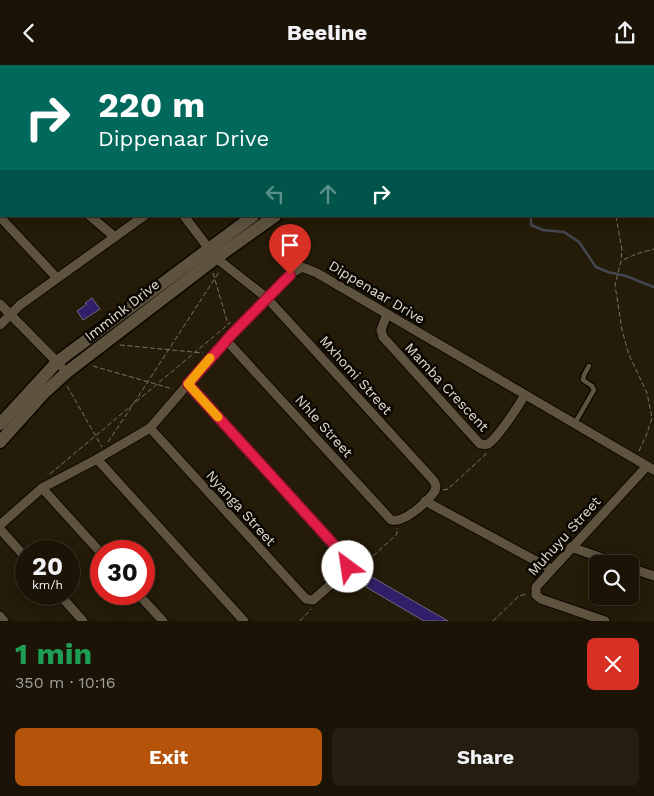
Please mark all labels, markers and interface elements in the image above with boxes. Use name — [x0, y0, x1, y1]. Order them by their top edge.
icon: back — [15, 19, 43, 47]
icon: share — [611, 19, 639, 47]
text: Beeline — [287, 20, 367, 45]
text: 220 m — [98, 84, 205, 126]
icon: right — [15, 85, 80, 150]
text: Dippenaar Drive — [98, 126, 269, 151]
icon: left — [261, 180, 289, 208]
icon: ahead — [314, 180, 342, 208]
icon: right — [367, 180, 395, 208]
pin — [269, 224, 311, 275]
icon: arrive — [276, 231, 304, 259]
street label: Dippenaar Drive — [326, 257, 428, 327]
street label: Immink Drive — [81, 276, 163, 344]
street label: Mxhomi Street — [316, 332, 396, 418]
street label: Mamba Crescent — [402, 339, 492, 435]
street label: Nhle Street — [292, 392, 356, 460]
street label: Nyanga Street — [203, 467, 279, 549]
street label: Muhuyu Street — [524, 493, 604, 579]
speed limit sign: 30 — [90, 540, 155, 605]
position arrow — [321, 540, 373, 592]
text: 20 — [32, 552, 63, 581]
map controls — [589, 555, 639, 605]
button: search — [589, 555, 639, 605]
text: km/h — [32, 578, 63, 592]
text: 1 min — [15, 636, 92, 671]
button: close — [587, 638, 639, 690]
text: 350 m · 10:16 — [15, 673, 115, 692]
button: Exit — [15, 728, 322, 786]
button: Share — [332, 728, 639, 786]

